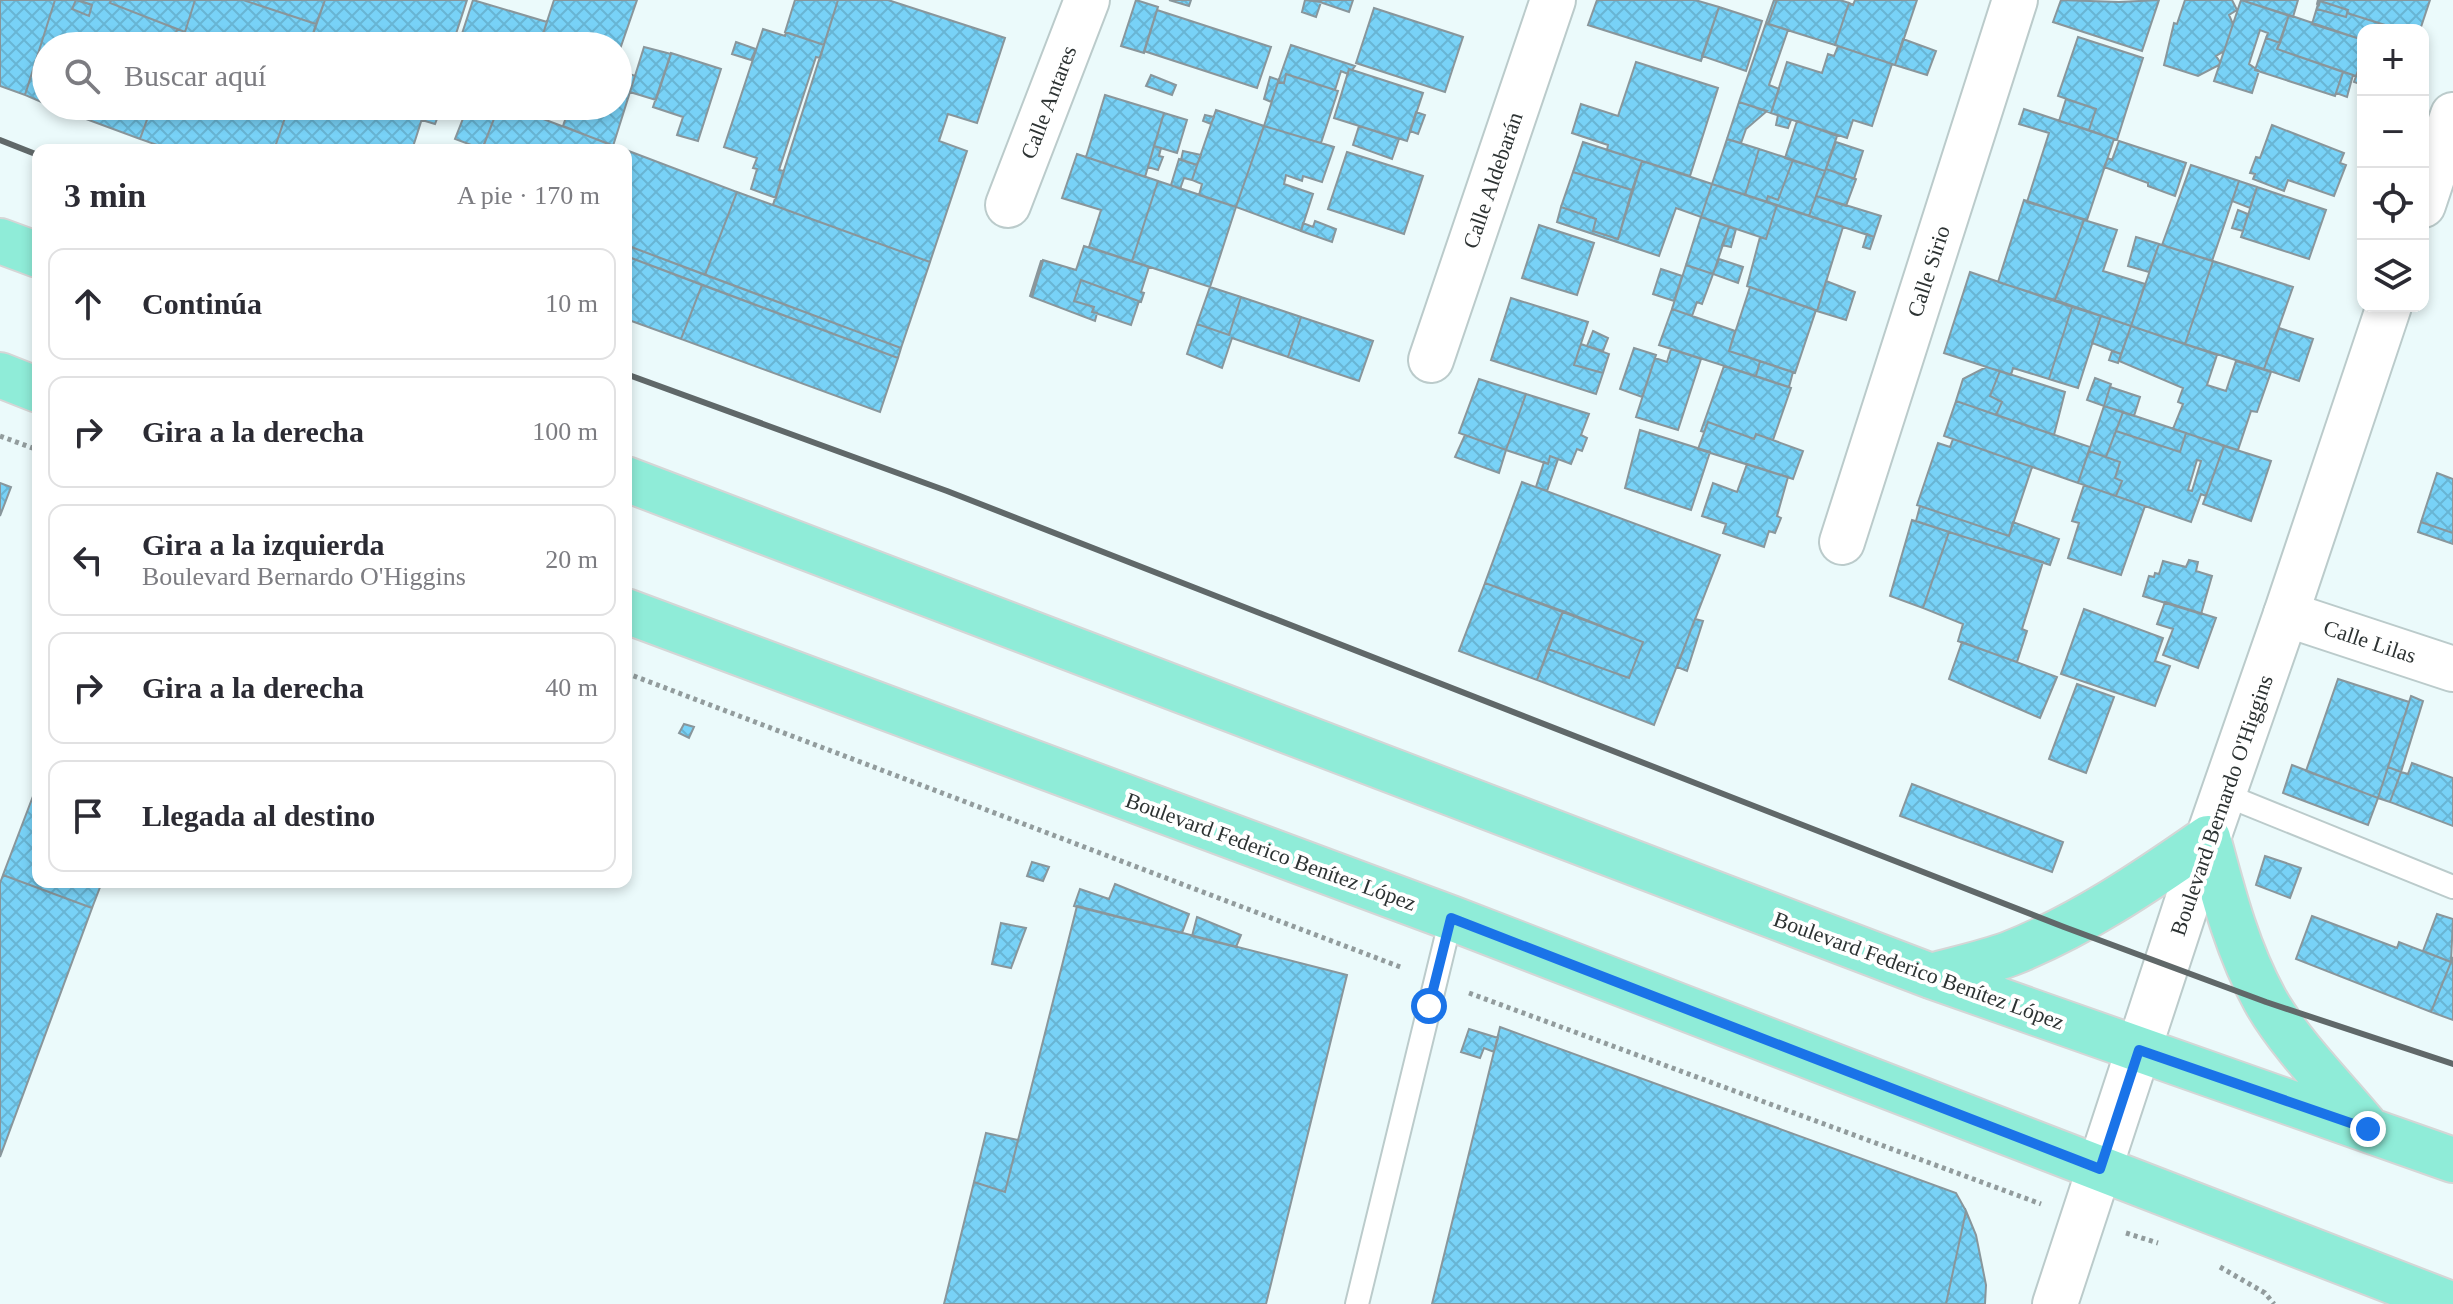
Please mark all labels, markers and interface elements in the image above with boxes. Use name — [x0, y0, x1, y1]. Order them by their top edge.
map controls — [2357, 24, 2429, 312]
button: + — [2357, 24, 2429, 96]
search box — [32, 32, 632, 120]
street label: Calle Antares — [1015, 42, 1081, 162]
icon: search — [60, 54, 104, 98]
text: Buscar aquí — [124, 59, 266, 92]
button: − — [2357, 96, 2429, 168]
street label: Calle Aldebarán — [1457, 109, 1527, 252]
button: locate — [2357, 168, 2429, 240]
text: 3 min — [64, 177, 146, 214]
text: A pie · 170 m — [457, 181, 600, 210]
street label: Calle Sirio — [1902, 222, 1955, 320]
button: layers — [2357, 240, 2429, 312]
icon: ahead — [66, 282, 110, 326]
text: Continúa — [142, 287, 262, 320]
text: 10 m — [545, 289, 598, 318]
icon: right — [66, 410, 110, 454]
text: Gira a la derecha — [142, 415, 364, 448]
text: 100 m — [532, 417, 598, 446]
text: Gira a la izquierda — [142, 528, 385, 561]
icon: left — [66, 538, 110, 582]
text: 20 m — [545, 545, 598, 574]
text: Boulevard Bernardo O'Higgins — [142, 562, 466, 591]
street label: Calle Lilas — [2320, 615, 2419, 668]
icon: right — [66, 666, 110, 710]
text: Gira a la derecha — [142, 671, 364, 704]
street label: Boulevard Bernardo O'Higgins — [2165, 672, 2278, 939]
text: 40 m — [545, 673, 598, 702]
street label: Boulevard Federico Benítez López — [1122, 787, 1420, 916]
icon: arrive — [66, 794, 110, 838]
text: Llegada al destino — [142, 799, 375, 832]
street label: Boulevard Federico Benítez López — [1770, 906, 2068, 1035]
route start — [1411, 988, 1447, 1024]
route end — [2350, 1111, 2386, 1147]

